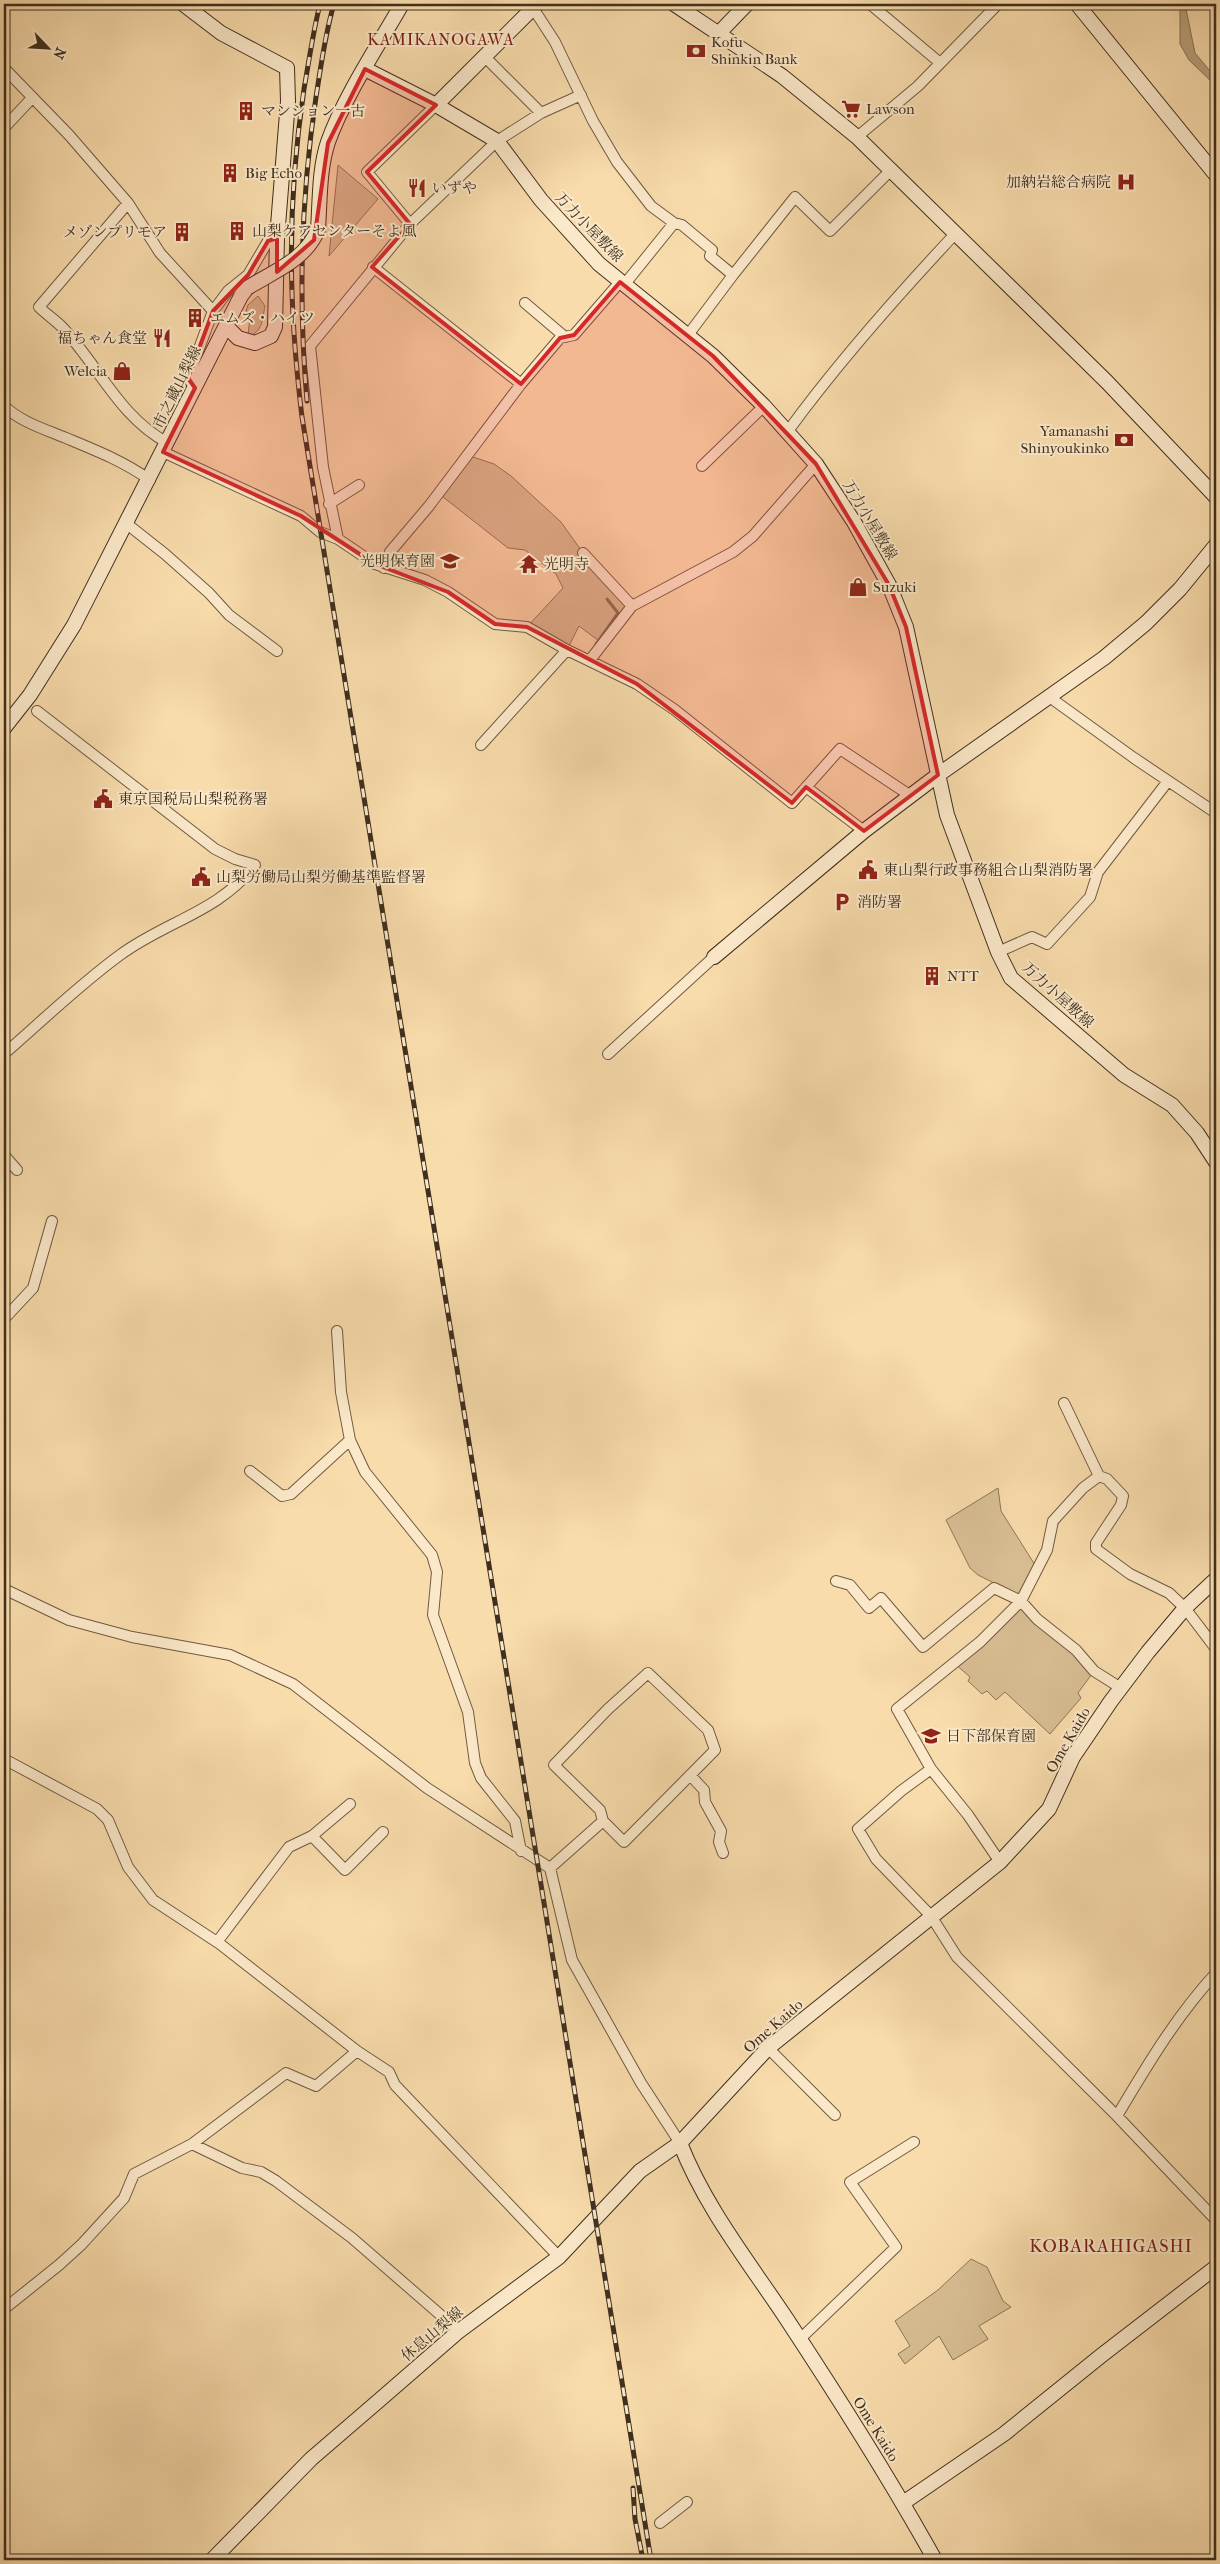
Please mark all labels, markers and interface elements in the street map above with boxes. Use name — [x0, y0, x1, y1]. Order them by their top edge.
north arrow — [22, 22, 72, 72]
district label: KAMIKANOGAWA — [367, 30, 515, 49]
place label: Kofu Shinkin Bank — [711, 33, 798, 68]
bank icon: Kofu Shinkin Bank — [685, 40, 707, 62]
text: N — [49, 45, 69, 62]
supermarket icon: Lawson — [840, 98, 862, 120]
building icon: マンション一古 — [235, 100, 257, 122]
place label: Lawson — [866, 100, 915, 118]
place label: マンション一古 — [261, 102, 365, 120]
building icon: Big Echo — [219, 162, 241, 184]
place label: Big Echo — [245, 164, 302, 182]
hospital icon: 加納岩総合病院 — [1115, 171, 1137, 193]
place label: 加納岩総合病院 — [1006, 173, 1111, 191]
restaurant icon: いずや — [406, 177, 428, 199]
place label: いずや — [432, 179, 477, 197]
street label: 万力小屋敷線 — [551, 188, 627, 266]
building icon: 山梨ケアセンターそよ風 — [226, 220, 248, 242]
building icon: メゾンプリモア — [171, 221, 193, 243]
place label: 山梨ケアセンターそよ風 — [252, 222, 416, 240]
place label: メゾンプリモア — [63, 223, 167, 241]
building icon: エムズ・ハイツ — [184, 307, 206, 329]
place label: エムズ・ハイツ — [210, 309, 315, 327]
restaurant icon: 福ちゃん食堂 — [151, 327, 173, 349]
place label: 福ちゃん食堂 — [57, 329, 147, 347]
street label: 市之蔵山梨線 — [149, 343, 205, 431]
shop icon: Welcia — [111, 360, 133, 382]
place label: Welcia — [63, 362, 108, 380]
place label: Yamanashi Shinyoukinko — [1021, 422, 1110, 457]
bank icon: Yamanashi Shinyoukinko — [1113, 429, 1135, 451]
street label: 万力小屋敷線 — [839, 477, 901, 563]
school or university icon: 光明保育園 — [439, 550, 461, 572]
place label: 光明保育園 — [360, 552, 435, 570]
temple icon: 光明寺 — [518, 553, 540, 575]
place label: 光明寺 — [544, 555, 589, 573]
shop icon: Suzuki — [847, 576, 869, 598]
place label: Suzuki — [873, 578, 917, 596]
public building icon: 東京国税局山梨税務署 — [92, 788, 114, 810]
place label: 東京国税局山梨税務署 — [118, 790, 268, 808]
public building icon: 東山梨行政事務組合山梨消防署 — [857, 859, 879, 881]
place label: 東山梨行政事務組合山梨消防署 — [883, 861, 1093, 879]
public building icon: 山梨労働局山梨労働基準監督署 — [190, 866, 212, 888]
place label: 山梨労働局山梨労働基準監督署 — [216, 868, 426, 886]
parking icon: 消防署 — [831, 891, 853, 913]
place label: 消防署 — [857, 893, 902, 911]
street label: 万力小屋敷線 — [1019, 958, 1097, 1032]
building icon: NTT — [921, 965, 943, 987]
place label: NTT — [947, 967, 980, 985]
street label: Ome Kaido — [1042, 1704, 1094, 1776]
school or university icon: 日下部保育園 — [920, 1725, 942, 1747]
place label: 日下部保育園 — [946, 1727, 1036, 1745]
street label: Ome Kaido — [740, 1995, 807, 2057]
district label: KOBARAHIGASHI — [1029, 2236, 1193, 2257]
street label: 休息山梨線 — [397, 2303, 467, 2365]
street label: Ome Kaido — [849, 2393, 903, 2465]

